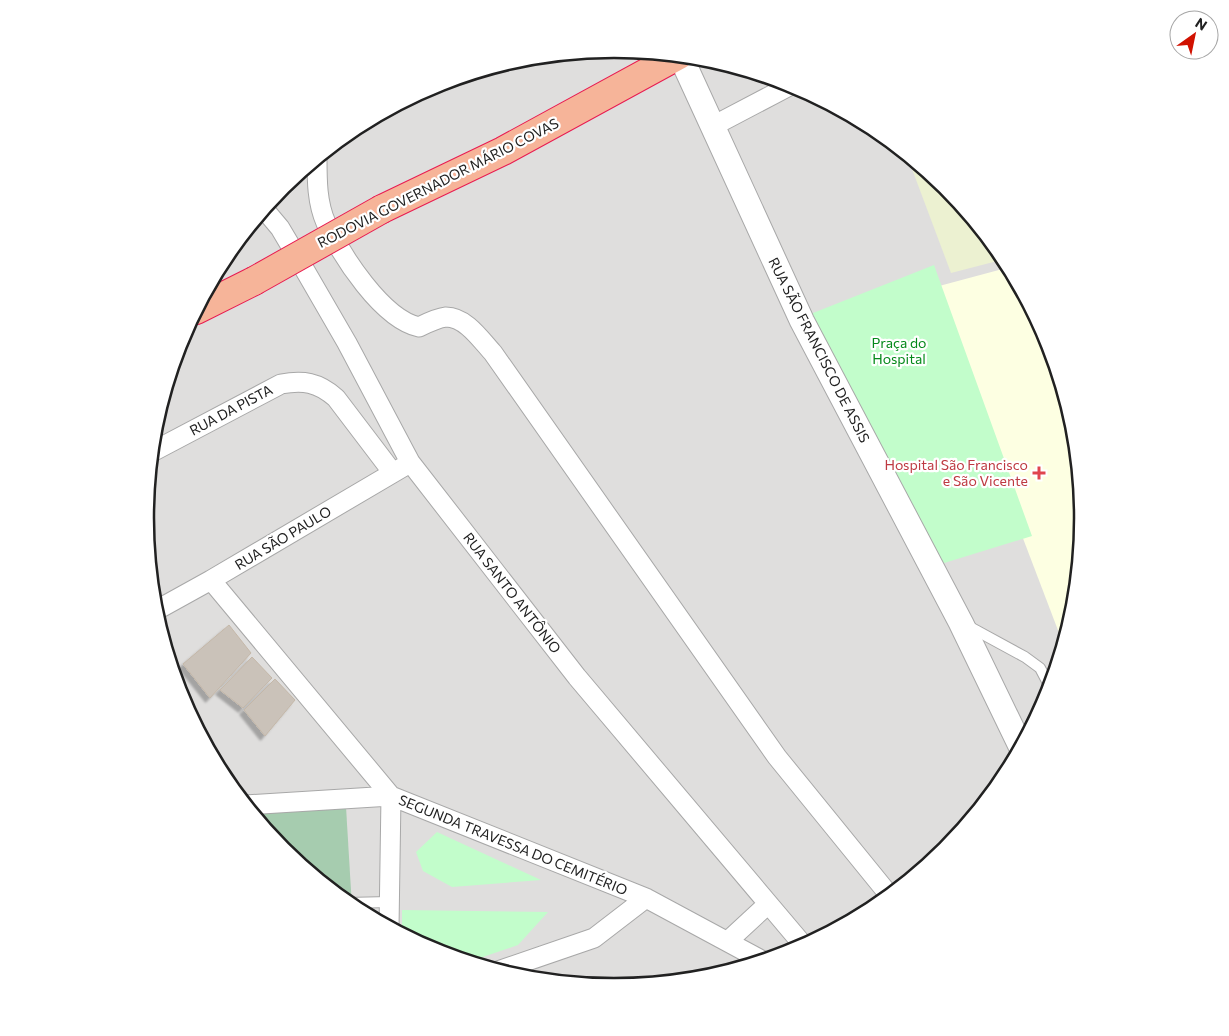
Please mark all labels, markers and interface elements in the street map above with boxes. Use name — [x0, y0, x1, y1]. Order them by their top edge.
north arrow — [1169, 10, 1219, 60]
text: N — [1192, 14, 1210, 34]
street label: RODOVIA GOVERNADOR MÁRIO COVAS — [314, 114, 561, 251]
street label: RUA SÃO FRANCISCO DE ASSIS — [765, 254, 874, 445]
park label: Praça do Hospital — [872, 334, 926, 367]
street label: RUA DA PISTA — [186, 380, 276, 439]
place label: Hospital São Francisco e São Vicente — [884, 456, 1028, 489]
marker: Hospital São Francisco e São Vicente — [1032, 466, 1046, 480]
street label: RUA SÃO PAULO — [231, 502, 334, 573]
street label: RUA SANTO ANTÔNIO — [460, 529, 565, 656]
street label: SEGUNDA TRAVESSA DO CEMITÉRIO — [396, 791, 630, 898]

